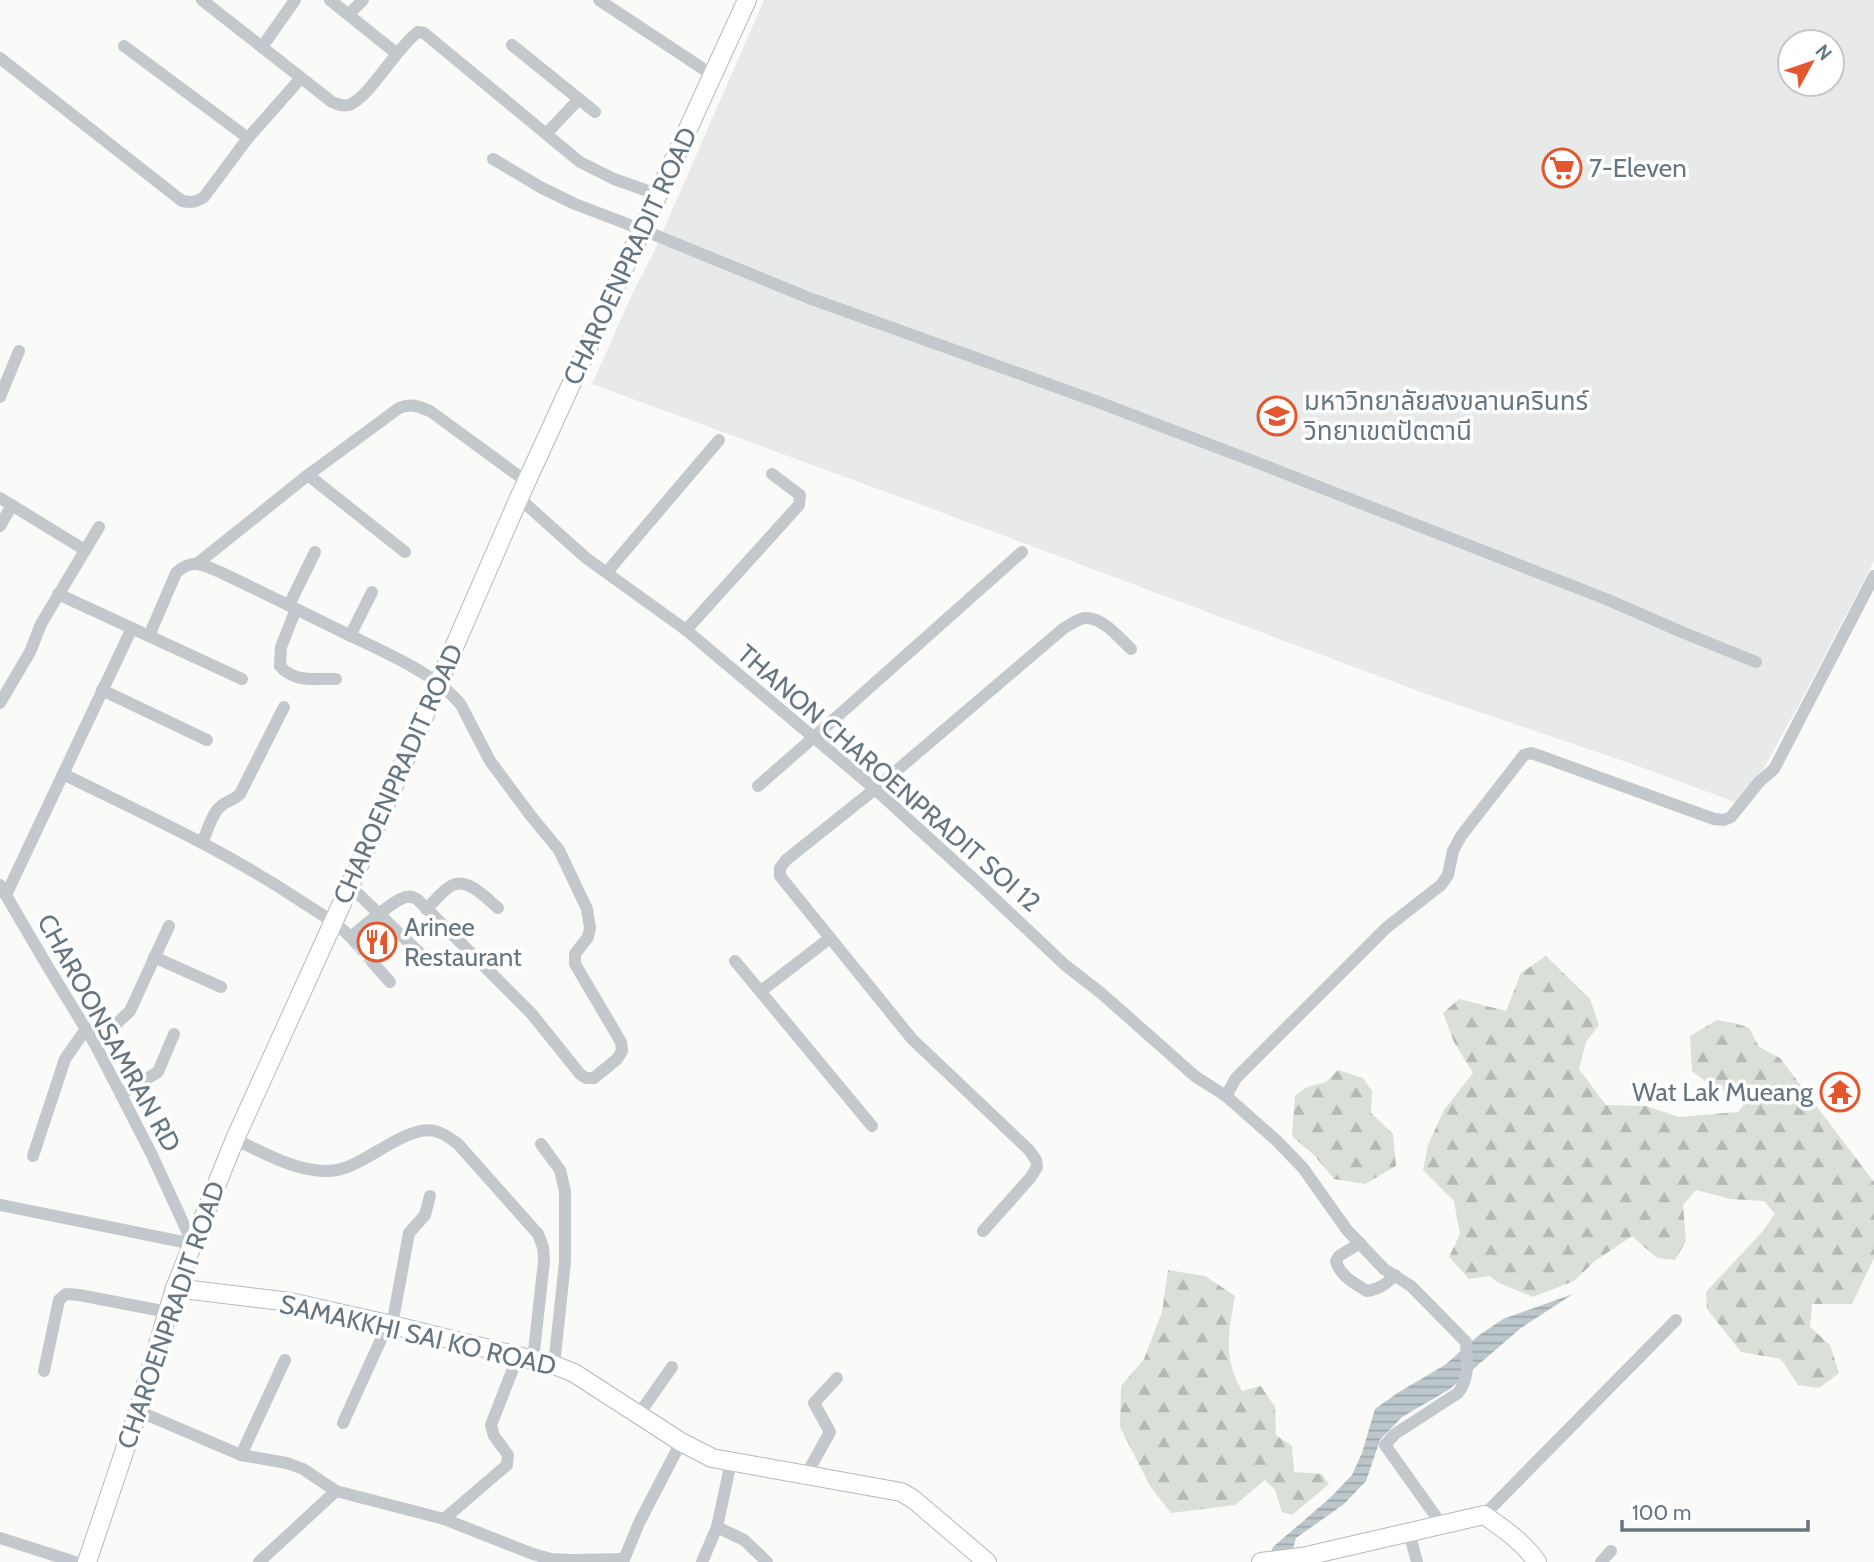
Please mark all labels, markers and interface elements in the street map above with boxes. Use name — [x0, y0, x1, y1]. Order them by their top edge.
north arrow — [1776, 28, 1846, 98]
text: N — [1811, 40, 1837, 65]
street label: CHAROENPRADIT ROAD — [556, 122, 704, 390]
supermarket icon: 7-Eleven — [1541, 147, 1583, 189]
place label: 7-Eleven — [1589, 152, 1687, 184]
place label: มหาวิทยาลัยสงขลานครินทร์ วิทยาเขตปัตตานี — [1303, 385, 1589, 447]
school or university icon: มหาวิทยาลัยสงขลานครินทร์ วิทยาเขตปัตตานี — [1256, 395, 1298, 437]
street label: THANON CHAROENPRADIT SOI 12 — [731, 638, 1047, 918]
street label: CHAROENPRADIT ROAD — [326, 639, 470, 909]
street label: CHAROONSAMRAN RD — [30, 908, 188, 1158]
place label: Arinee Restaurant — [404, 911, 522, 973]
restaurant icon: Arinee Restaurant — [356, 921, 398, 963]
temple icon: Wat Lak Mueang — [1819, 1071, 1861, 1113]
place label: Wat Lak Mueang — [1632, 1076, 1814, 1108]
street label: CHAROENPRADIT ROAD — [110, 1177, 232, 1453]
street label: SAMAKKHI SAI KO ROAD — [277, 1288, 559, 1382]
scale bar — [1622, 1488, 1808, 1532]
text: 100 m — [1632, 1500, 1691, 1525]

